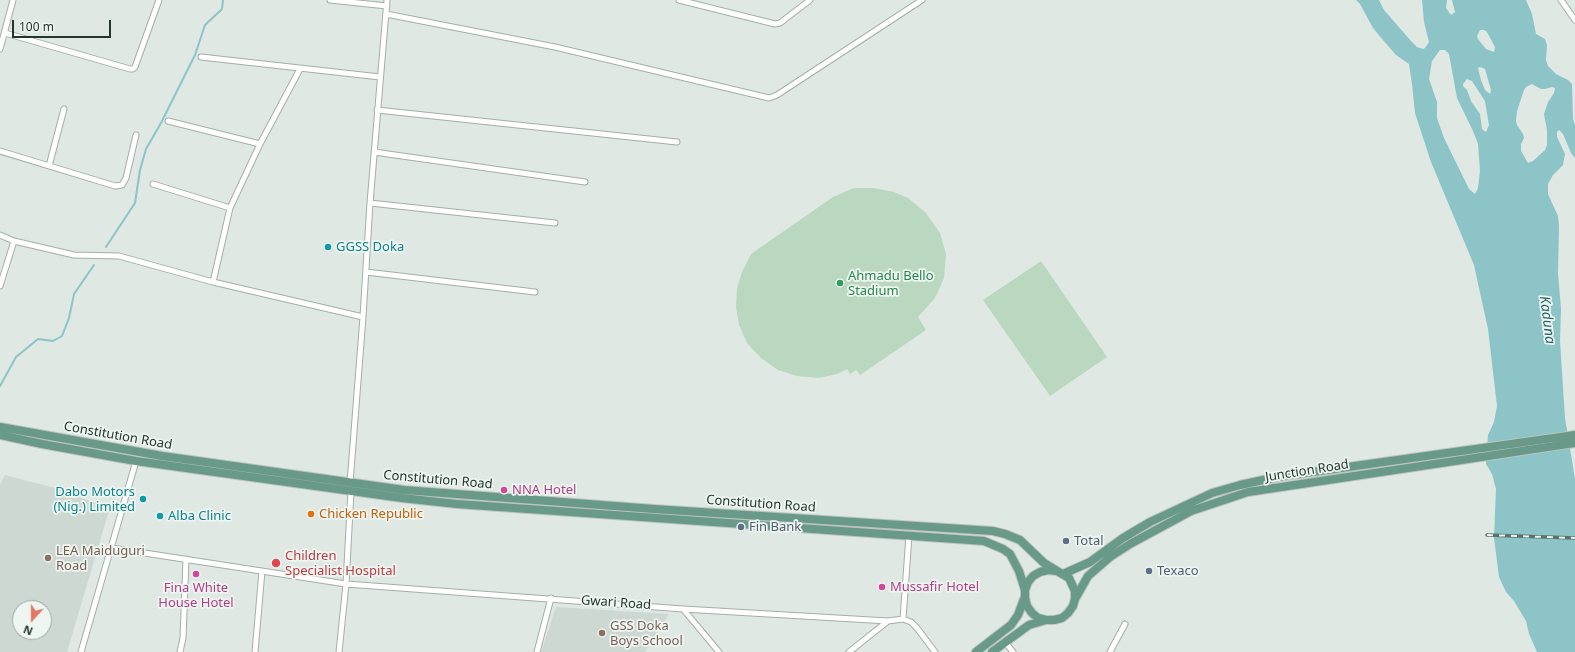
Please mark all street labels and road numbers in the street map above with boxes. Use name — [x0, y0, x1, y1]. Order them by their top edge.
street label: Constitution Road — [63, 419, 173, 453]
street label: Junction Road — [1264, 457, 1350, 485]
street label: Constitution Road — [383, 467, 493, 493]
street label: Constitution Road — [706, 492, 816, 516]
street label: Gwari Road — [580, 593, 652, 613]

